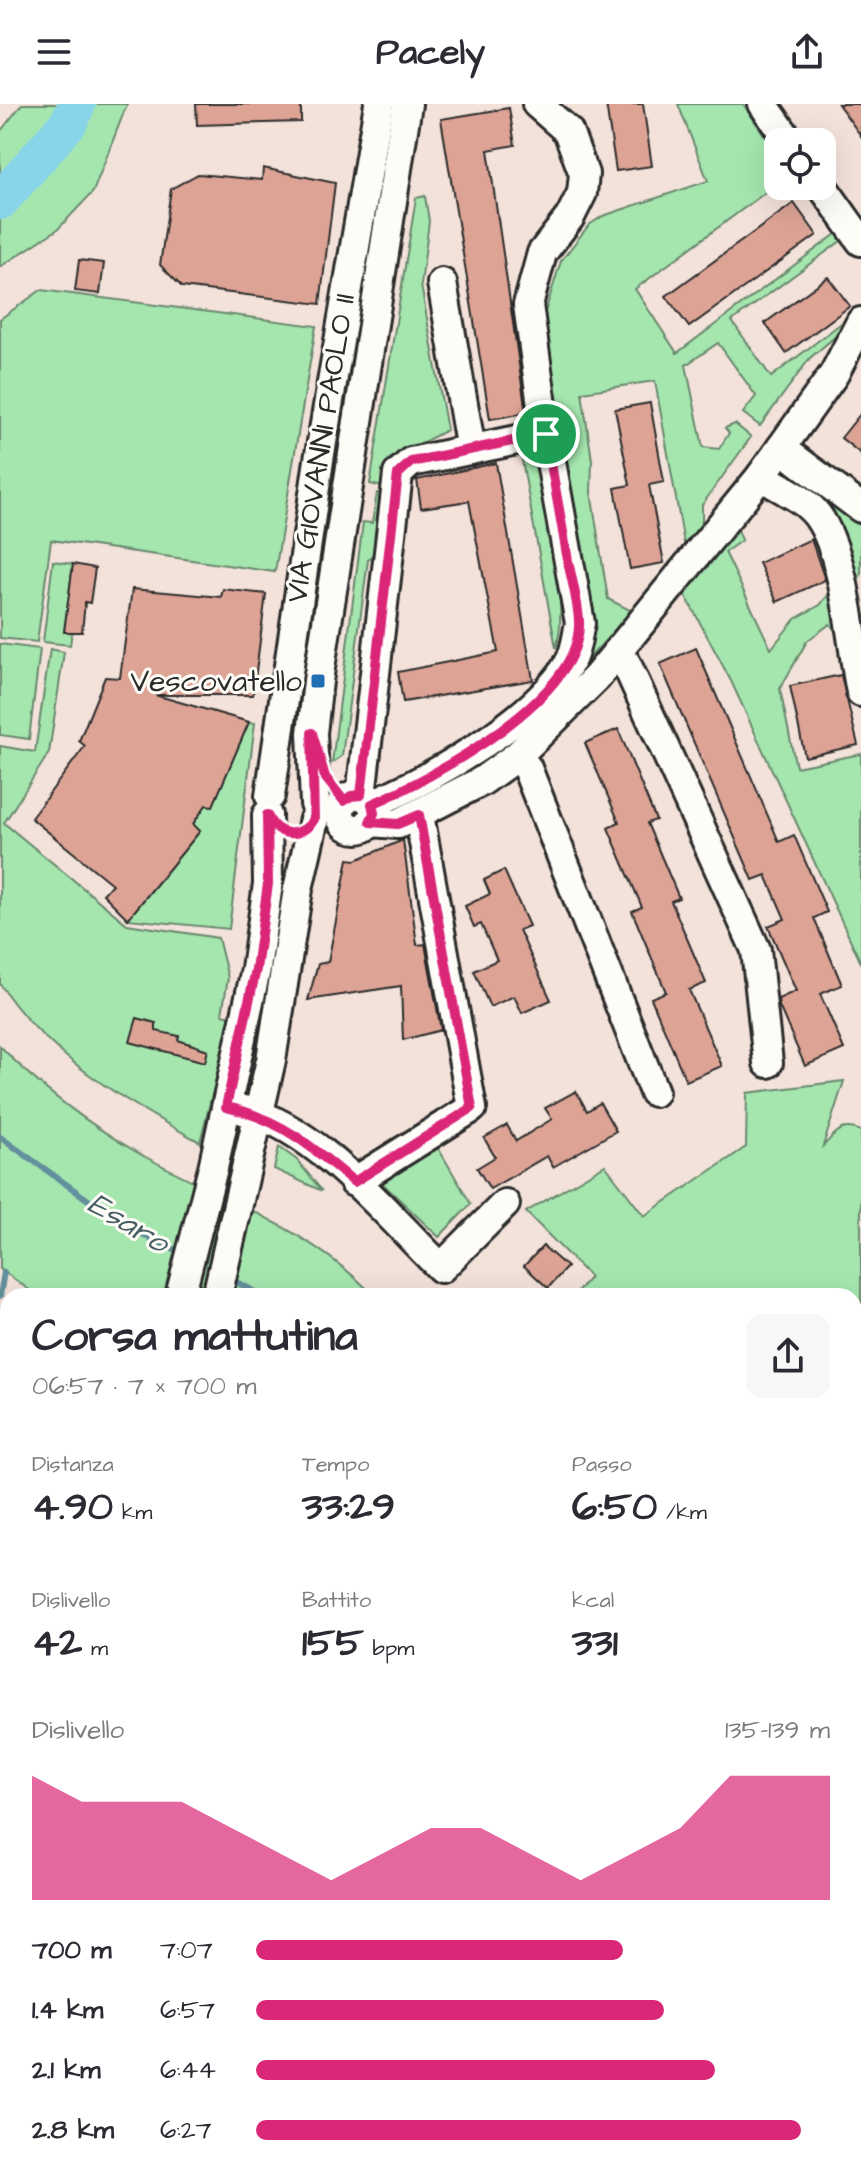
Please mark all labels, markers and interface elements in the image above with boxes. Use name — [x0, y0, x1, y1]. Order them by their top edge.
text: Pacely — [376, 27, 485, 78]
icon: menu — [32, 30, 76, 74]
icon: share — [785, 30, 829, 74]
map controls — [764, 128, 836, 200]
button: locate — [764, 128, 836, 200]
street label: VIA GIOVANNI PAOLO II — [276, 290, 366, 606]
pin — [512, 400, 580, 468]
icon: arrive — [524, 412, 568, 456]
place label: Vescovatello — [131, 661, 302, 703]
marker: Vescovatello — [309, 672, 327, 690]
water label: Esaro — [79, 1182, 179, 1266]
text: Corsa mattutina — [32, 1307, 358, 1368]
button: share — [746, 1314, 830, 1398]
text: 06:57 · 7 × 700 m — [32, 1368, 256, 1404]
text: Distanza — [32, 1449, 114, 1480]
text: Tempo — [302, 1449, 369, 1480]
text: Passo — [572, 1449, 632, 1480]
text: 4.90 — [32, 1480, 113, 1535]
text: 33:29 — [302, 1480, 395, 1535]
text: 6:50 — [572, 1480, 657, 1535]
text: km — [113, 1497, 152, 1528]
text: /km — [657, 1497, 707, 1528]
text: Dislivello — [32, 1585, 110, 1616]
text: Battito — [302, 1585, 371, 1616]
text: kcal — [572, 1585, 614, 1616]
text: 42 — [32, 1616, 82, 1671]
text: 155 — [302, 1616, 364, 1671]
text: 331 — [572, 1616, 618, 1671]
text: m — [82, 1633, 108, 1664]
text: bpm — [364, 1633, 414, 1664]
text: Dislivello — [32, 1712, 124, 1748]
text: 135–139 m — [725, 1712, 830, 1748]
text: 700 m — [32, 1932, 111, 1968]
text: 7:07 — [160, 1932, 213, 1968]
text: 1.4 km — [32, 1992, 103, 2028]
text: 6:57 — [160, 1992, 215, 2028]
text: 2.1 km — [32, 2052, 100, 2088]
text: 6:44 — [160, 2052, 216, 2088]
text: 2.8 km — [32, 2112, 114, 2148]
text: 6:27 — [160, 2112, 212, 2148]

